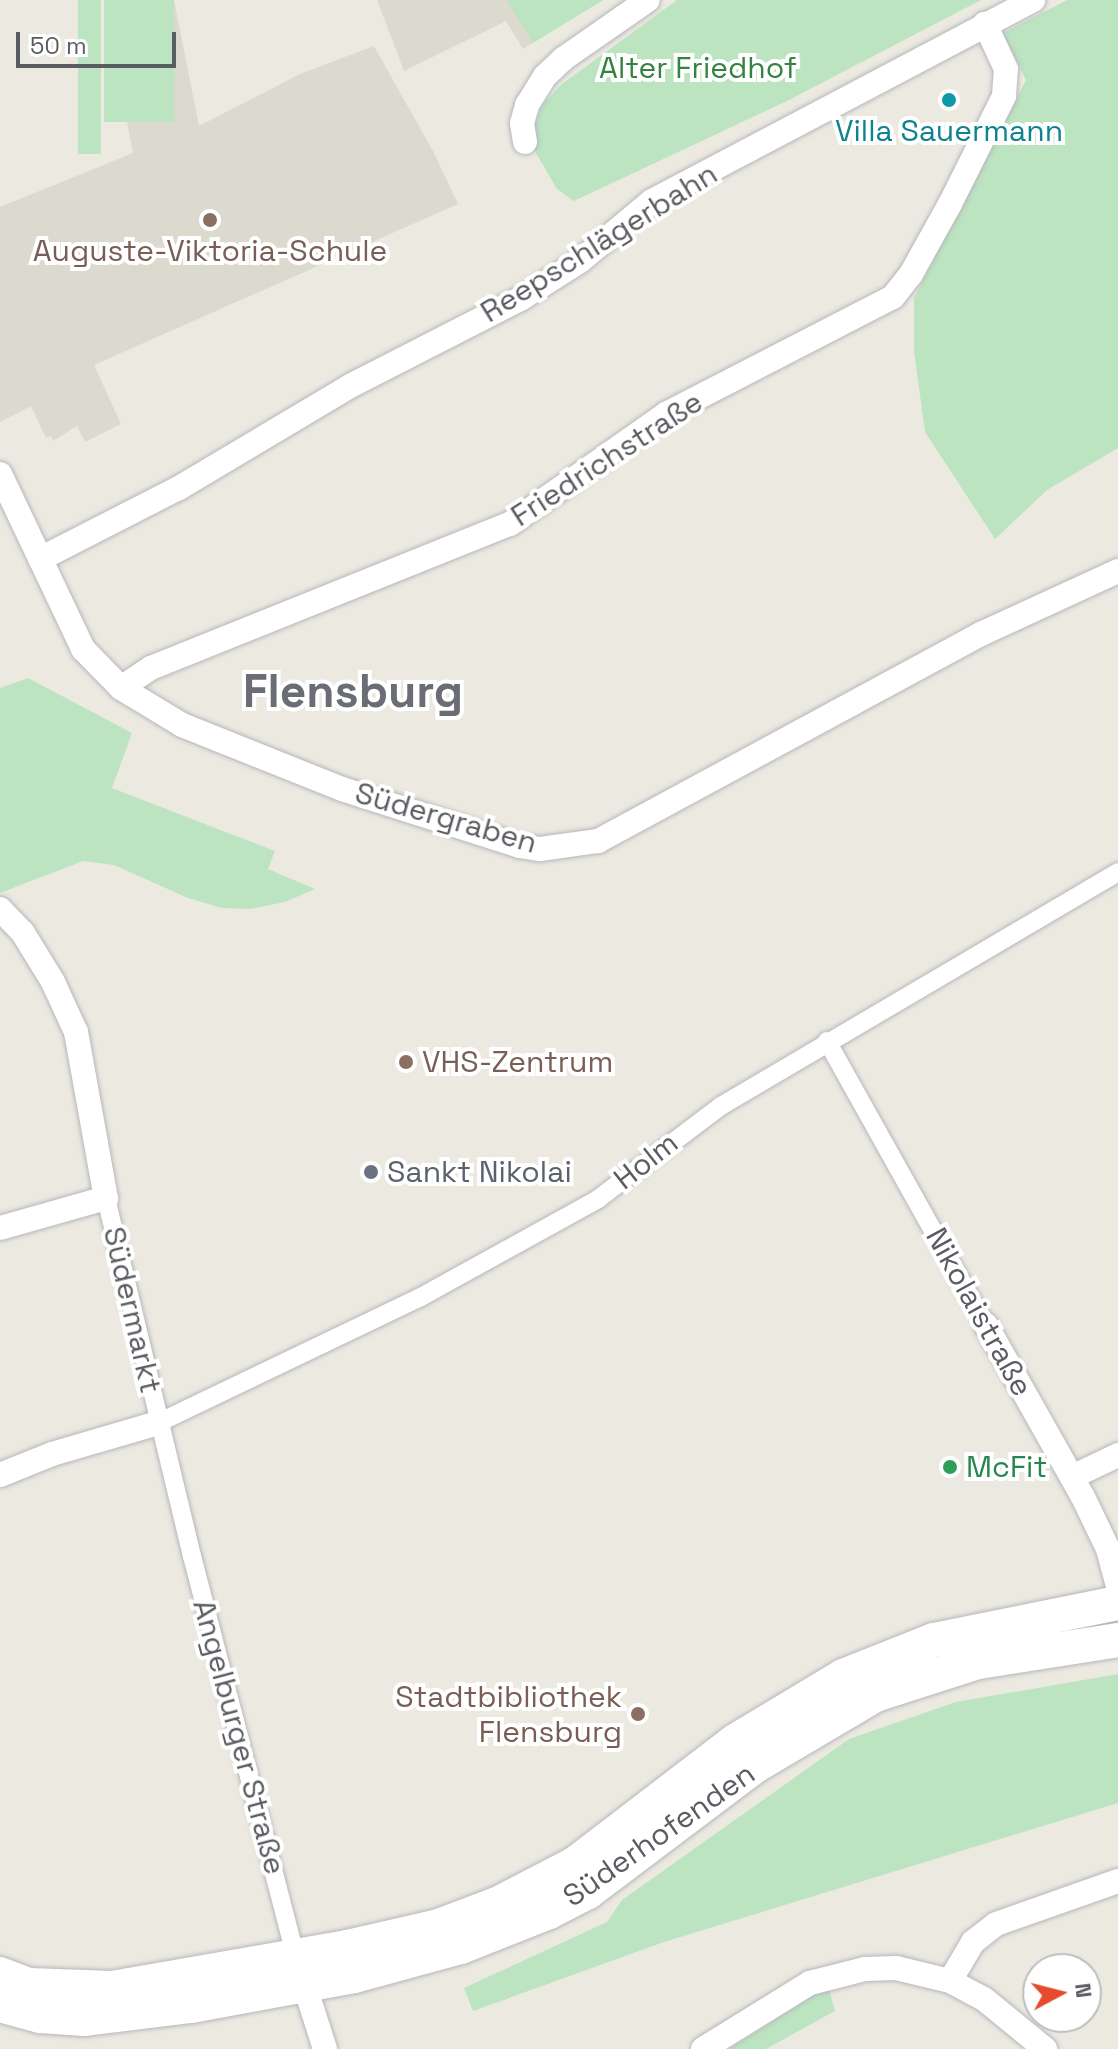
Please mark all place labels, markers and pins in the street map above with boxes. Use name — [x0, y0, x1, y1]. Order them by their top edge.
marker: Villa Sauermann — [940, 91, 958, 109]
place label: Villa Sauermann — [835, 113, 1063, 149]
marker: Auguste-Viktoria-Schule — [201, 211, 219, 229]
place label: Auguste-Viktoria-Schule — [33, 233, 387, 269]
place label: VHS-Zentrum — [422, 1044, 613, 1080]
marker: VHS-Zentrum — [397, 1053, 415, 1071]
place label: Sankt Nikolai — [387, 1154, 572, 1190]
marker: Sankt Nikolai — [362, 1163, 380, 1181]
place label: McFit — [966, 1449, 1047, 1485]
marker: McFit — [941, 1458, 959, 1476]
place label: Stadtbibliothek Flensburg — [395, 1679, 622, 1750]
marker: Stadtbibliothek Flensburg — [629, 1705, 647, 1723]

